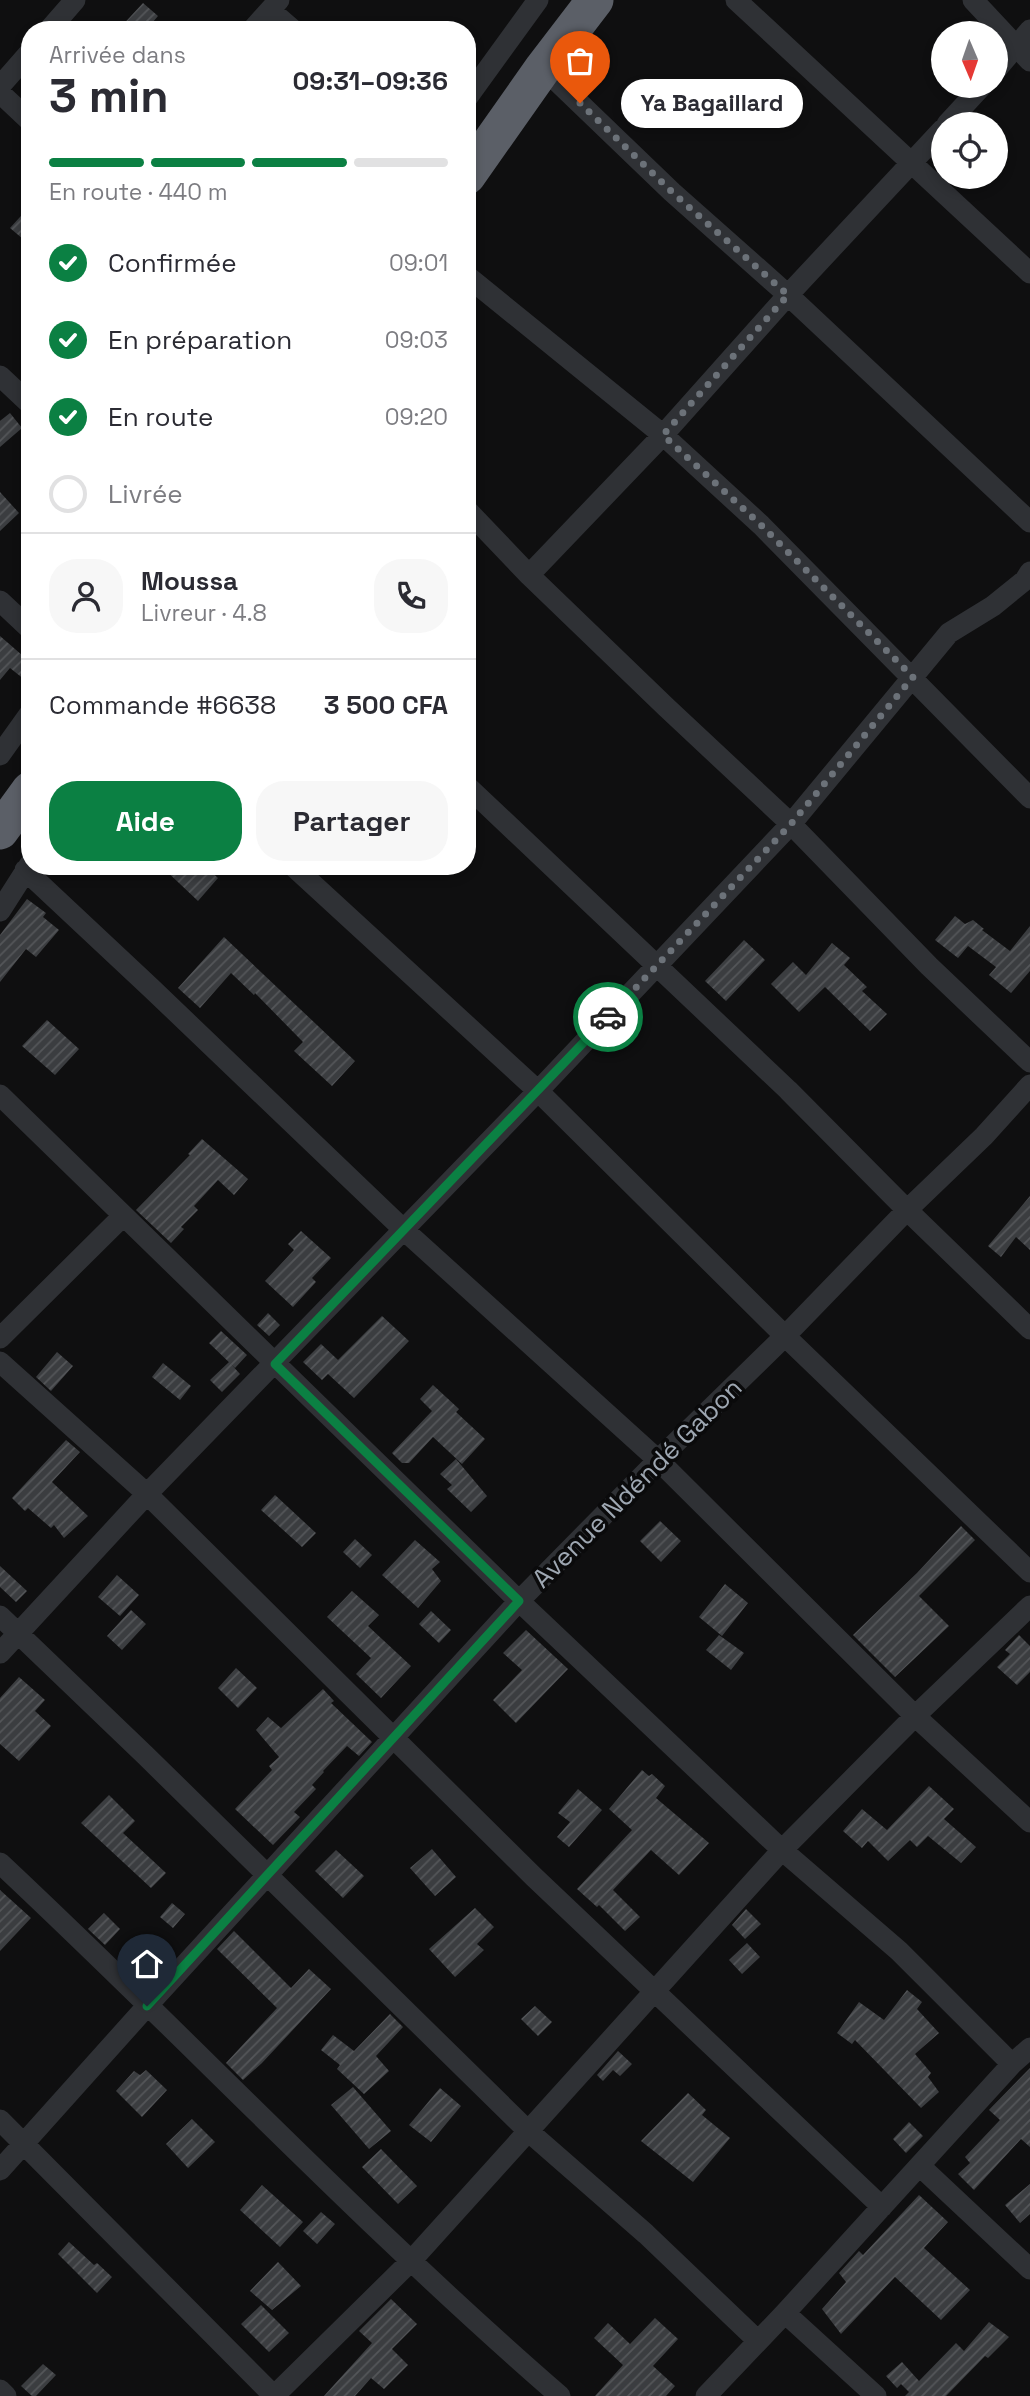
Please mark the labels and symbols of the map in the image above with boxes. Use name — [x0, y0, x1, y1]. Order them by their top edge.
north arrow — [931, 21, 1008, 98]
pin — [550, 31, 610, 103]
callout: Ya Bagaillard — [622, 78, 804, 128]
courier — [573, 982, 643, 1052]
street label: Avenue Ndéndé Gabon — [525, 1371, 749, 1595]
pin — [117, 1934, 177, 2006]

